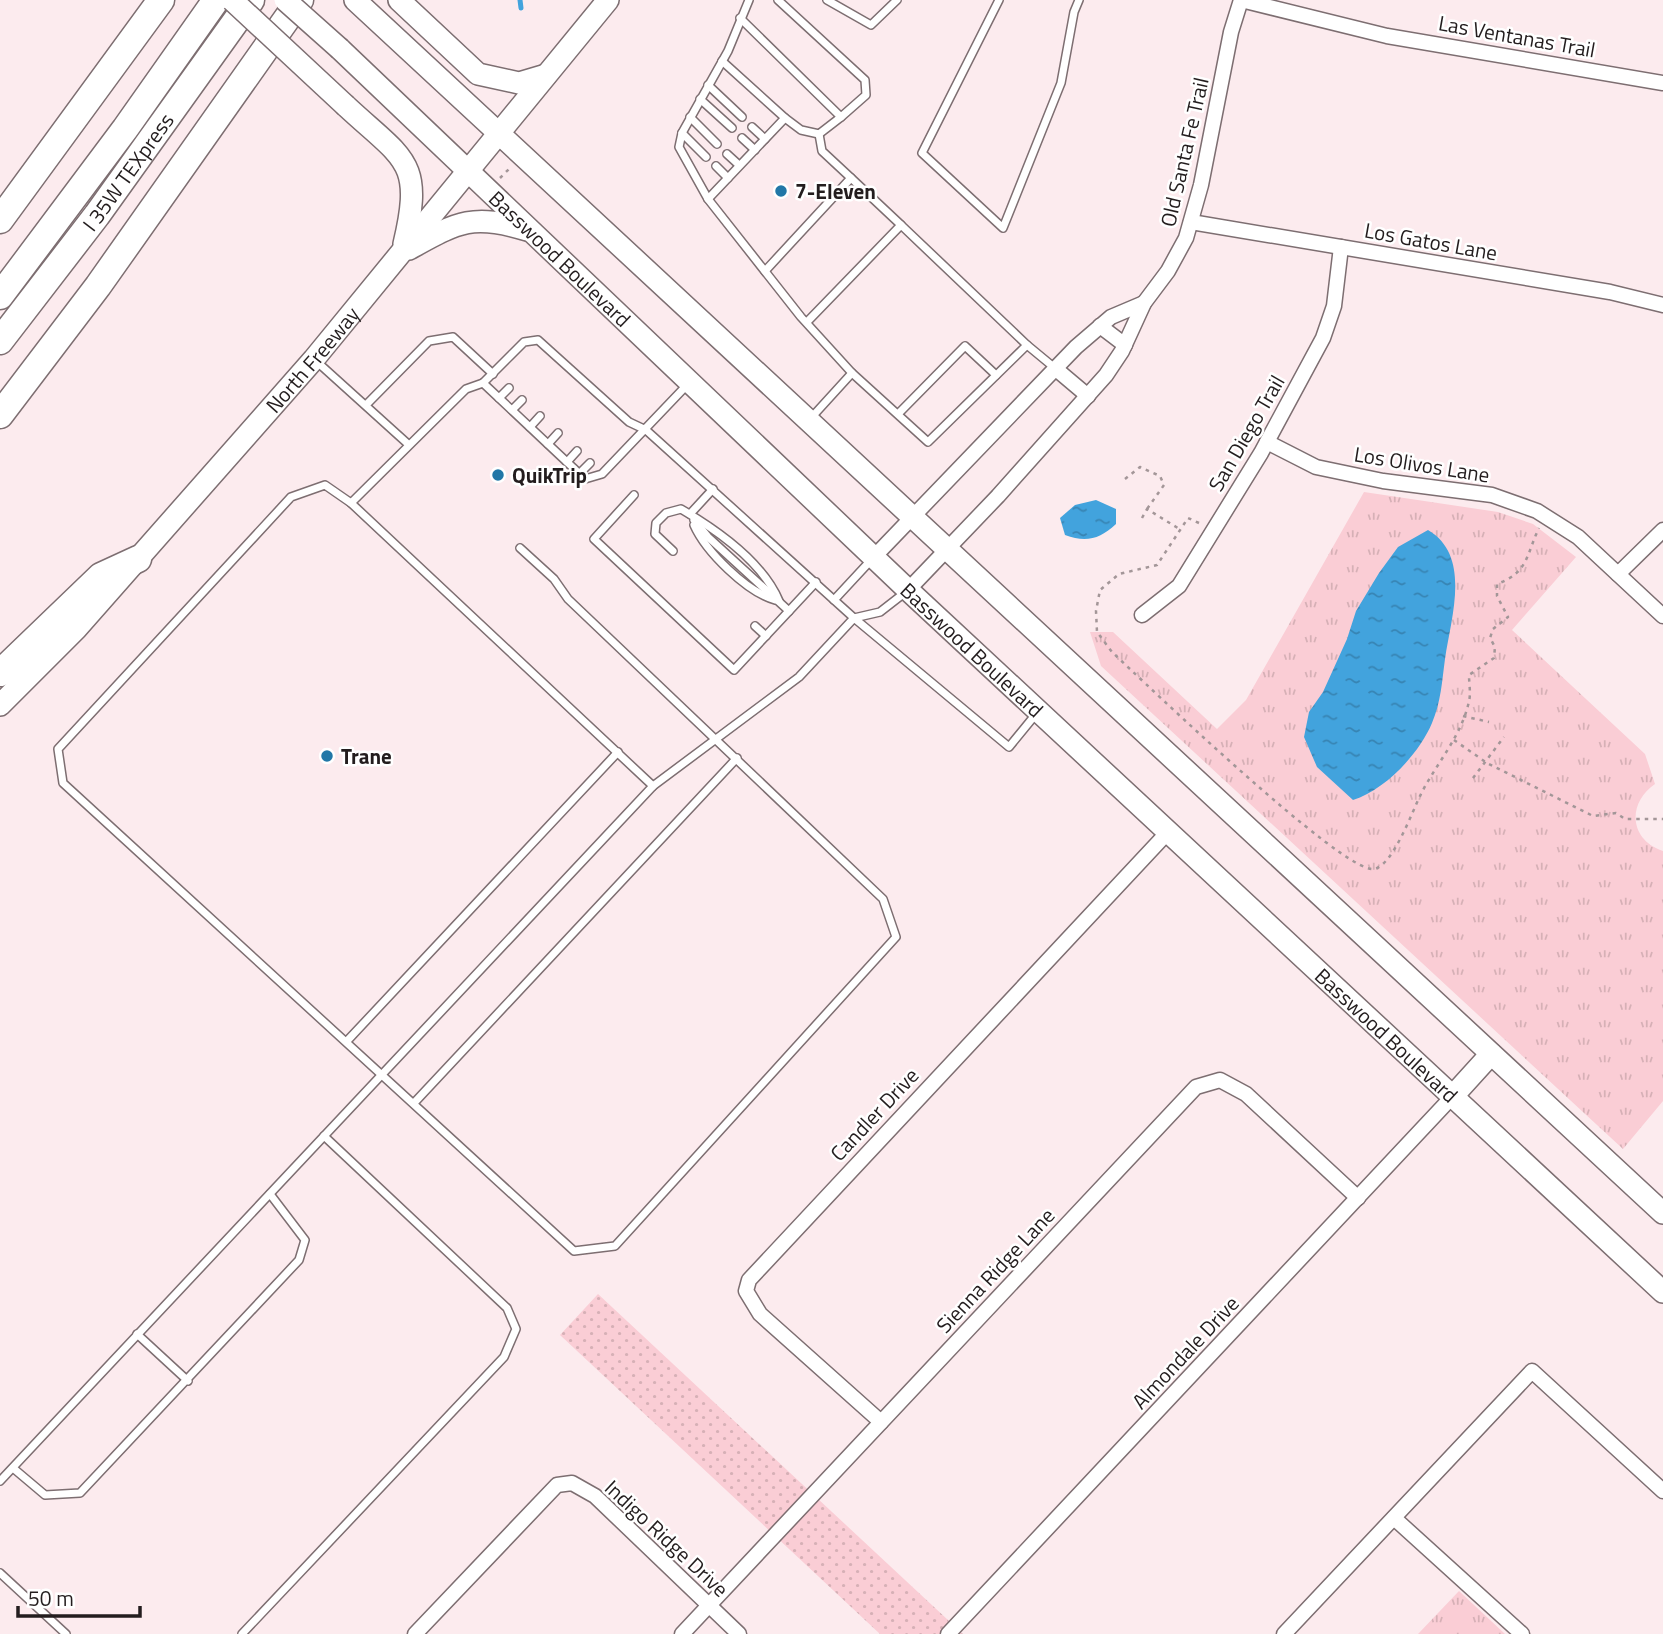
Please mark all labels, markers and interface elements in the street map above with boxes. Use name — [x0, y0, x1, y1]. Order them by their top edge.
street label: Las Ventanas Trail — [1436, 6, 1598, 66]
street label: Old Santa Fe Trail — [1151, 74, 1217, 230]
street label: I 35W TEXpress — [74, 106, 181, 238]
place label: 7-Eleven — [795, 175, 876, 207]
street label: Basswood Boulevard — [482, 183, 638, 334]
marker: 7-Eleven — [773, 183, 789, 199]
street label: Los Gatos Lane — [1362, 214, 1500, 268]
street label: North Freeway — [258, 299, 367, 420]
street label: San Diego Trail — [1200, 369, 1292, 497]
street label: Los Olivos Lane — [1352, 438, 1492, 490]
place label: QuikTrip — [512, 459, 587, 491]
marker: QuikTrip — [490, 467, 506, 483]
street label: Basswood Boulevard — [893, 575, 1051, 725]
place label: Trane — [341, 740, 392, 772]
marker: Trane — [319, 748, 335, 764]
street label: Basswood Boulevard — [1308, 960, 1466, 1110]
street label: Candler Drive — [822, 1060, 926, 1168]
street label: Sienna Ridge Lane — [928, 1200, 1062, 1340]
street label: Almondale Drive — [1124, 1288, 1246, 1416]
street label: Indigo Ridge Drive — [598, 1472, 736, 1604]
scale bar — [18, 1574, 140, 1618]
text: 50 m — [28, 1582, 74, 1614]

